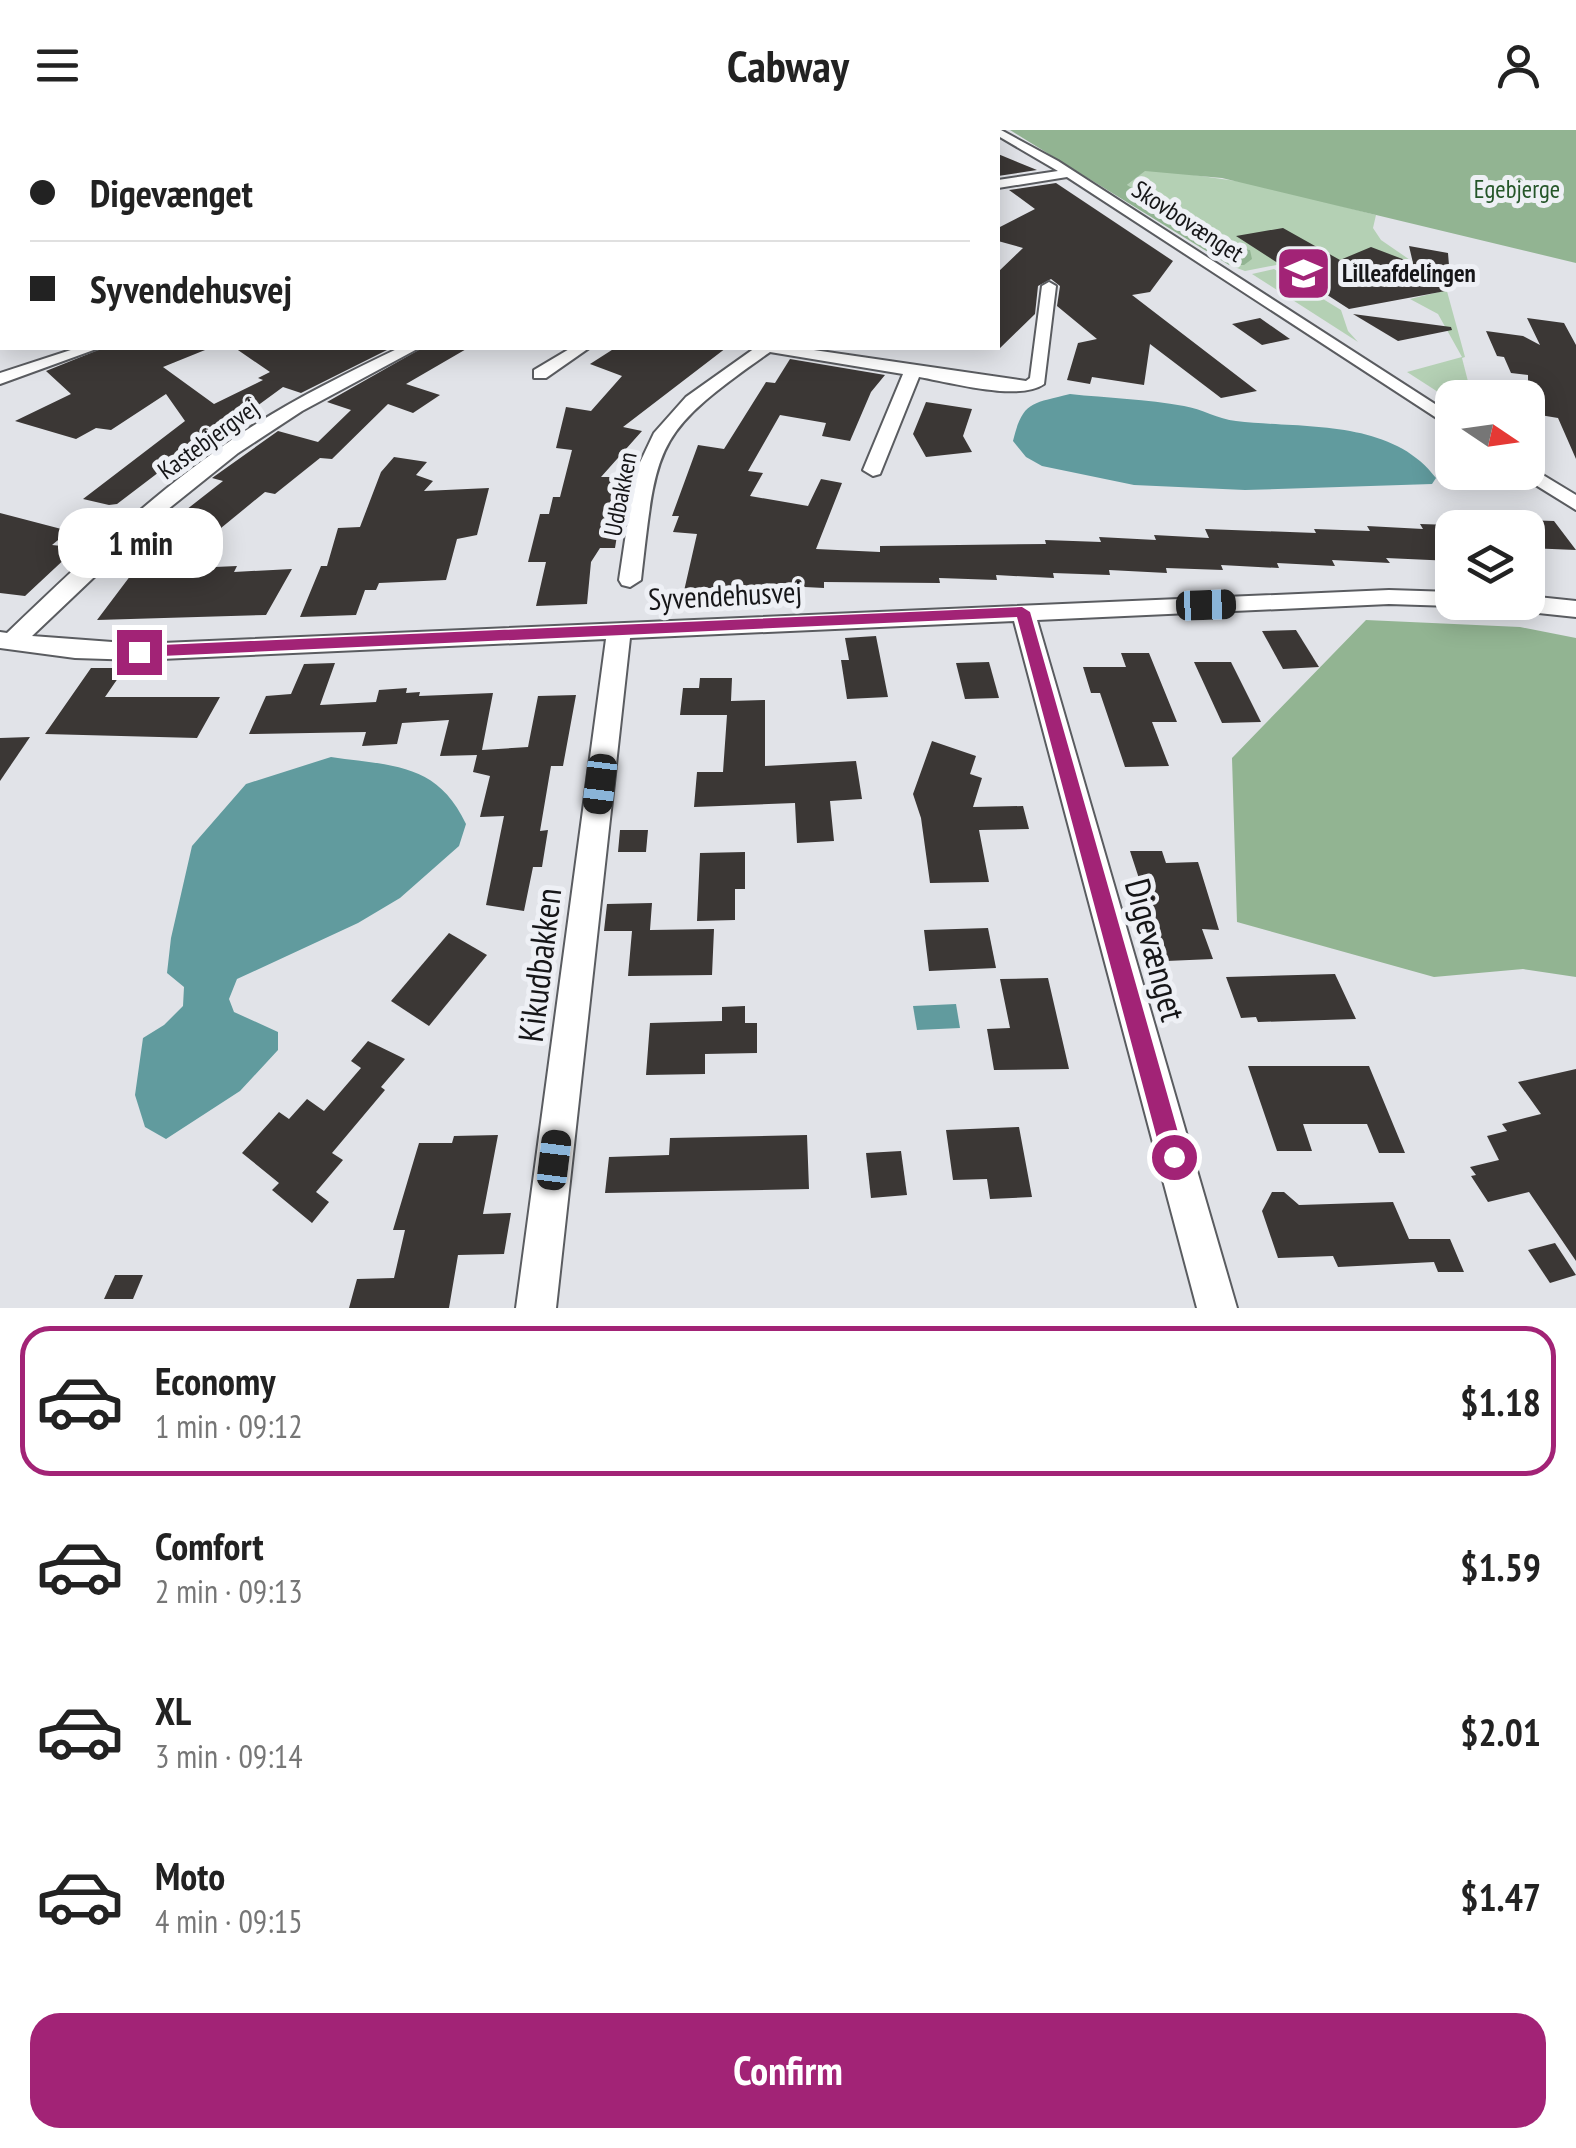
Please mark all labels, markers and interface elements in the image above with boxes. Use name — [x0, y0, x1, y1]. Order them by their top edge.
text: Cabway — [727, 36, 849, 94]
icon: menu — [30, 38, 85, 93]
icon: person — [1491, 38, 1546, 93]
text: Digevænget — [90, 168, 253, 217]
street label: Skovbovænget — [1126, 173, 1250, 269]
park label: Egebjerge — [1474, 173, 1560, 205]
school or university icon: Lilleafdelingen — [1273, 243, 1333, 303]
place label: Lilleafdelingen — [1342, 257, 1476, 289]
text: Syvendehusvej — [90, 264, 292, 313]
north arrow — [1435, 380, 1545, 490]
map controls — [1435, 380, 1545, 620]
street label: Kastebjergvej — [151, 392, 265, 486]
street label: Udbakken — [596, 449, 644, 539]
callout: 1 min — [56, 507, 222, 577]
button: layers — [1435, 510, 1545, 620]
text: 1 min — [108, 522, 173, 564]
street label: Syvendehusvej — [647, 571, 803, 618]
car — [1175, 589, 1237, 621]
route end — [117, 630, 162, 675]
car — [581, 752, 619, 816]
street label: Digevænget — [1115, 873, 1197, 1026]
street label: Kikudbakken — [507, 885, 571, 1044]
car — [535, 1128, 573, 1192]
route start — [1152, 1135, 1197, 1180]
icon: car — [35, 1356, 125, 1446]
text: Economy — [155, 1356, 275, 1405]
text: $1.18 — [1460, 1377, 1541, 1426]
text: 1 min · 09:12 — [155, 1405, 303, 1447]
icon: car — [35, 1521, 125, 1611]
text: Comfort — [155, 1521, 264, 1570]
text: $1.59 — [1460, 1542, 1541, 1591]
text: 2 min · 09:13 — [155, 1570, 303, 1612]
icon: car — [35, 1686, 125, 1776]
text: XL — [155, 1686, 191, 1735]
text: $2.01 — [1460, 1707, 1541, 1756]
text: 3 min · 09:14 — [155, 1735, 303, 1777]
icon: car — [35, 1851, 125, 1941]
text: Moto — [155, 1851, 225, 1900]
text: $1.47 — [1460, 1872, 1541, 1921]
text: 4 min · 09:15 — [155, 1900, 303, 1942]
button: Confirm — [30, 2013, 1546, 2128]

